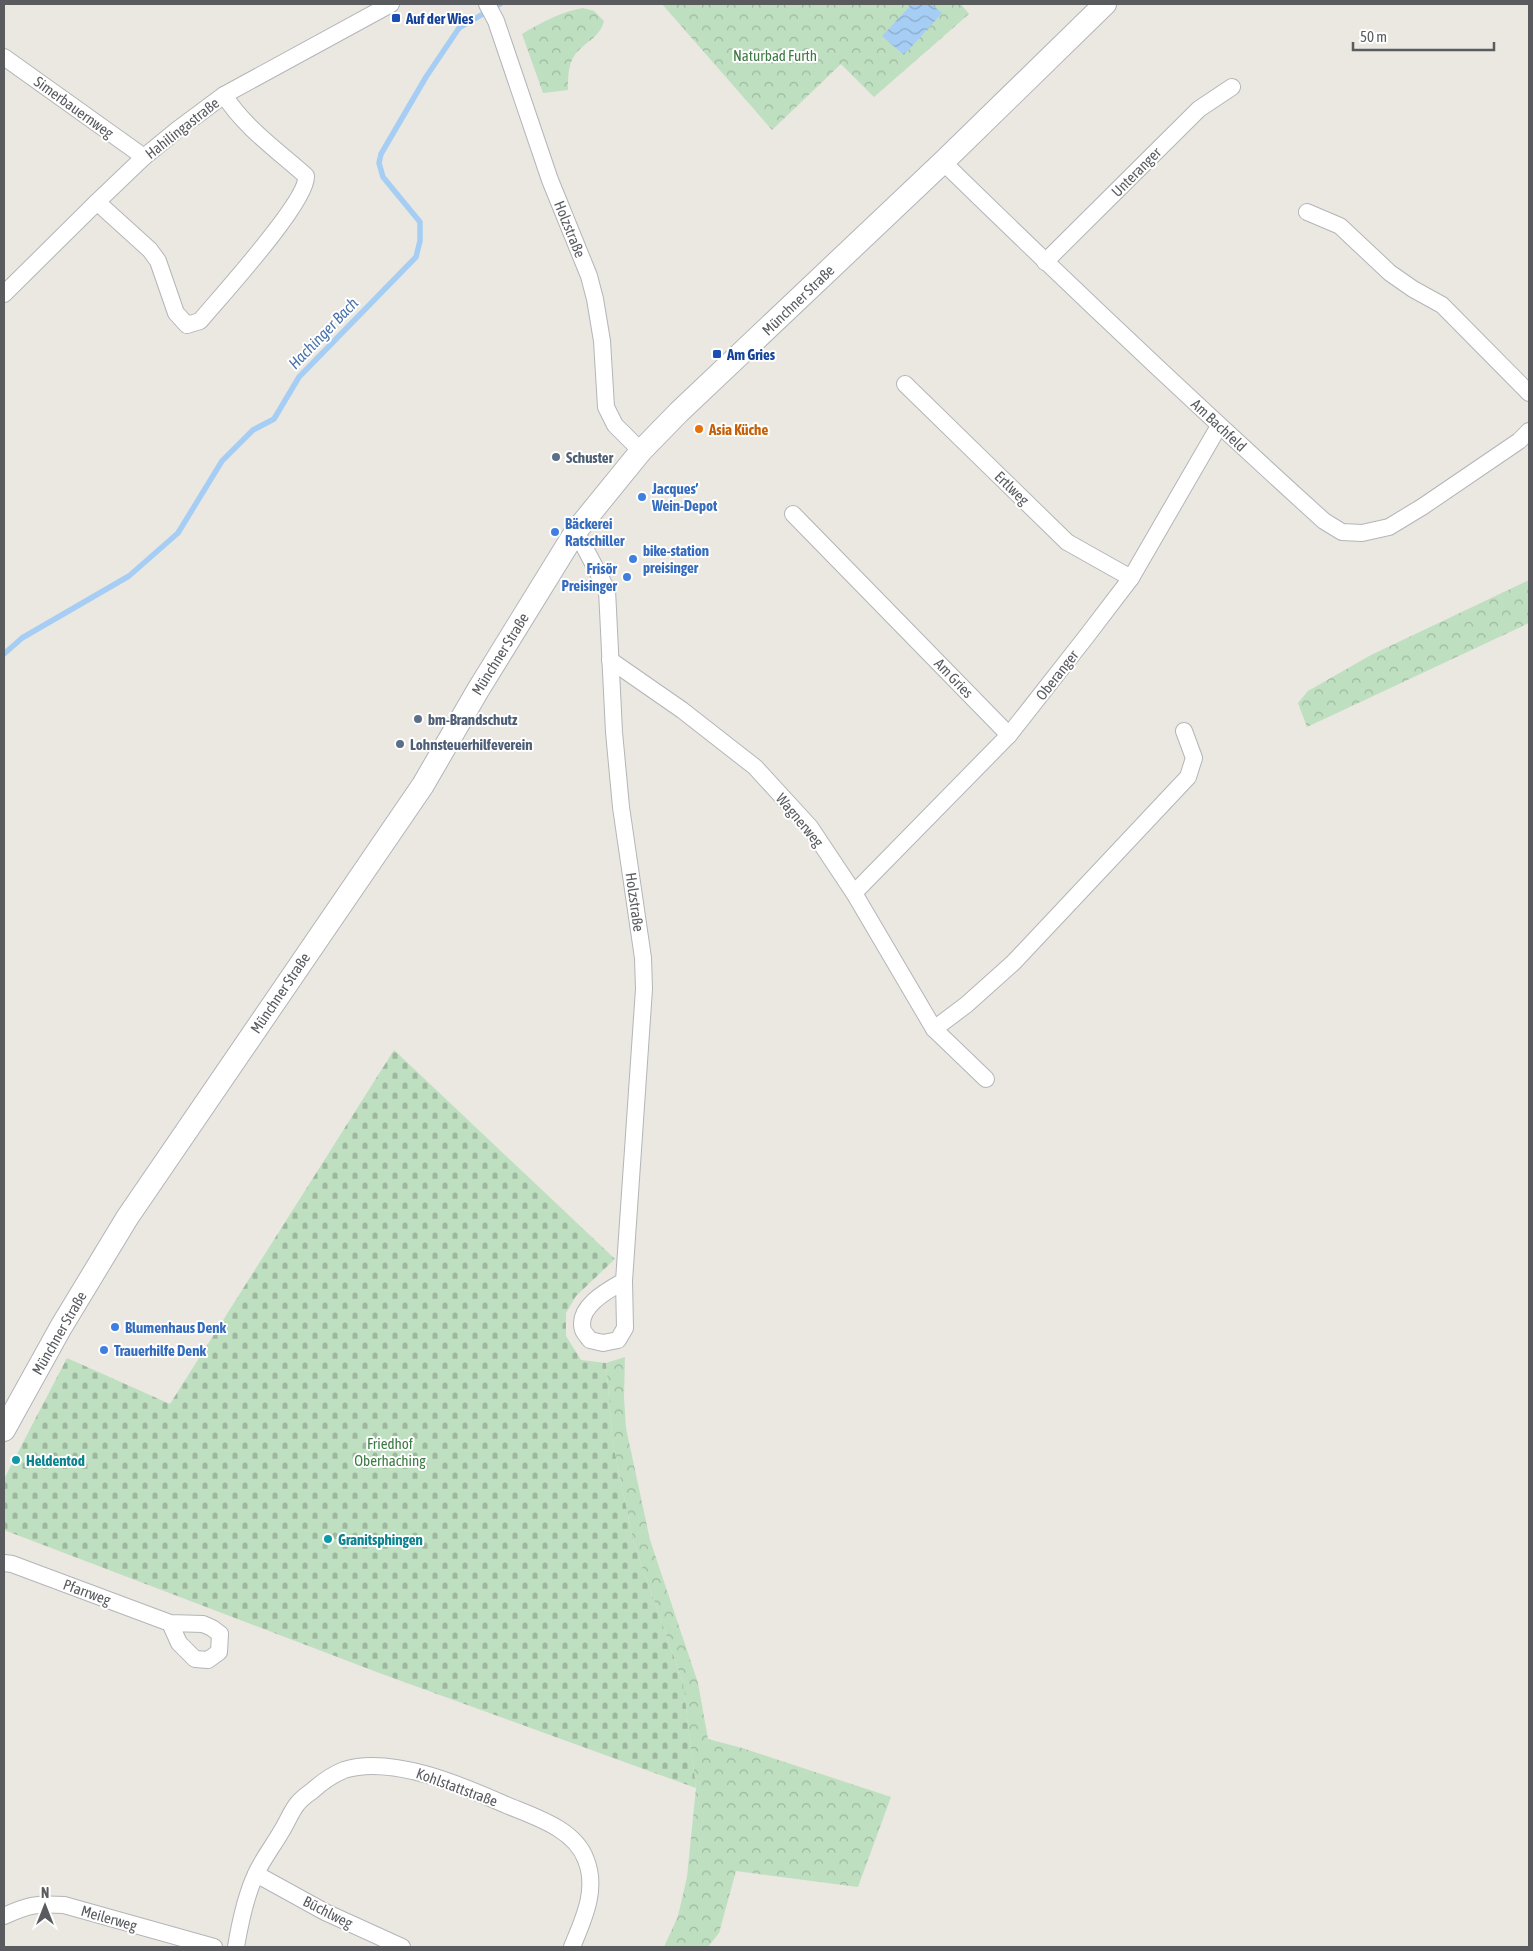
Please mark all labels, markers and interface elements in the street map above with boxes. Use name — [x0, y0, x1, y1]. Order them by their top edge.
place label: Auf der Wies — [405, 10, 474, 27]
marker: Auf der Wies — [390, 12, 402, 24]
scale bar — [1353, 20, 1494, 52]
text: 50 m — [1360, 28, 1387, 45]
park label: Naturbad Furth — [733, 47, 817, 64]
street label: Simerbauernweg — [31, 73, 117, 142]
street label: Hahilingastraße — [142, 94, 222, 162]
street label: Unteranger — [1108, 143, 1165, 200]
street label: Holzstraße — [551, 198, 589, 260]
street label: Münchner Straße — [758, 261, 838, 339]
water label: Hachinger Bach — [285, 294, 362, 373]
place label: Am Gries — [726, 346, 776, 363]
marker: Am Gries — [711, 348, 723, 360]
street label: Am Bachfeld — [1188, 395, 1250, 455]
place label: Asia Küche — [708, 421, 768, 438]
marker: Asia Küche — [693, 423, 705, 435]
place label: Schuster — [566, 449, 614, 466]
marker: Schuster — [550, 451, 562, 463]
street label: Ertlweg — [991, 468, 1033, 509]
place label: Jacques’ Wein-Depot — [651, 480, 718, 514]
marker: Jacques’ Wein-Depot — [636, 491, 648, 503]
place label: Bäckerei Ratschiller — [565, 515, 625, 549]
marker: Bäckerei Ratschiller — [549, 526, 561, 538]
place label: bike-station preisinger — [643, 542, 709, 576]
marker: bike-station preisinger — [627, 553, 639, 565]
place label: Frisör Preisinger — [562, 560, 618, 594]
marker: Frisör Preisinger — [621, 571, 633, 583]
street label: Münchner Straße — [468, 610, 532, 698]
street label: Oberanger — [1032, 646, 1082, 703]
street label: Am Gries — [931, 655, 977, 701]
place label: bm-Brandschutz — [428, 711, 518, 728]
marker: bm-Brandschutz — [412, 713, 424, 725]
place label: Lohnsteuerhilfeverein — [410, 736, 532, 753]
marker: Lohnsteuerhilfeverein — [394, 738, 406, 750]
street label: Wagnerweg — [773, 790, 828, 851]
street label: Holzstraße — [622, 871, 648, 933]
street label: Münchner Straße — [247, 949, 313, 1037]
street label: Münchner Straße — [28, 1288, 90, 1378]
place label: Blumenhaus Denk — [125, 1319, 227, 1336]
marker: Blumenhaus Denk — [109, 1321, 121, 1333]
place label: Trauerhilfe Denk — [114, 1342, 206, 1359]
marker: Trauerhilfe Denk — [98, 1344, 110, 1356]
park label: Friedhof Oberhaching — [354, 1435, 426, 1469]
place label: Heldentod — [26, 1452, 85, 1469]
marker: Heldentod — [10, 1454, 22, 1466]
place label: Granitsphingen — [338, 1531, 423, 1548]
marker: Granitsphingen — [322, 1533, 334, 1545]
street label: Pfarrweg — [61, 1576, 114, 1609]
street label: Kohlstattstraße — [414, 1764, 500, 1810]
north arrow — [20, 1881, 70, 1931]
text: N — [41, 1885, 49, 1901]
street label: Büchlweg — [300, 1892, 356, 1932]
street label: Meilerweg — [79, 1902, 139, 1934]

